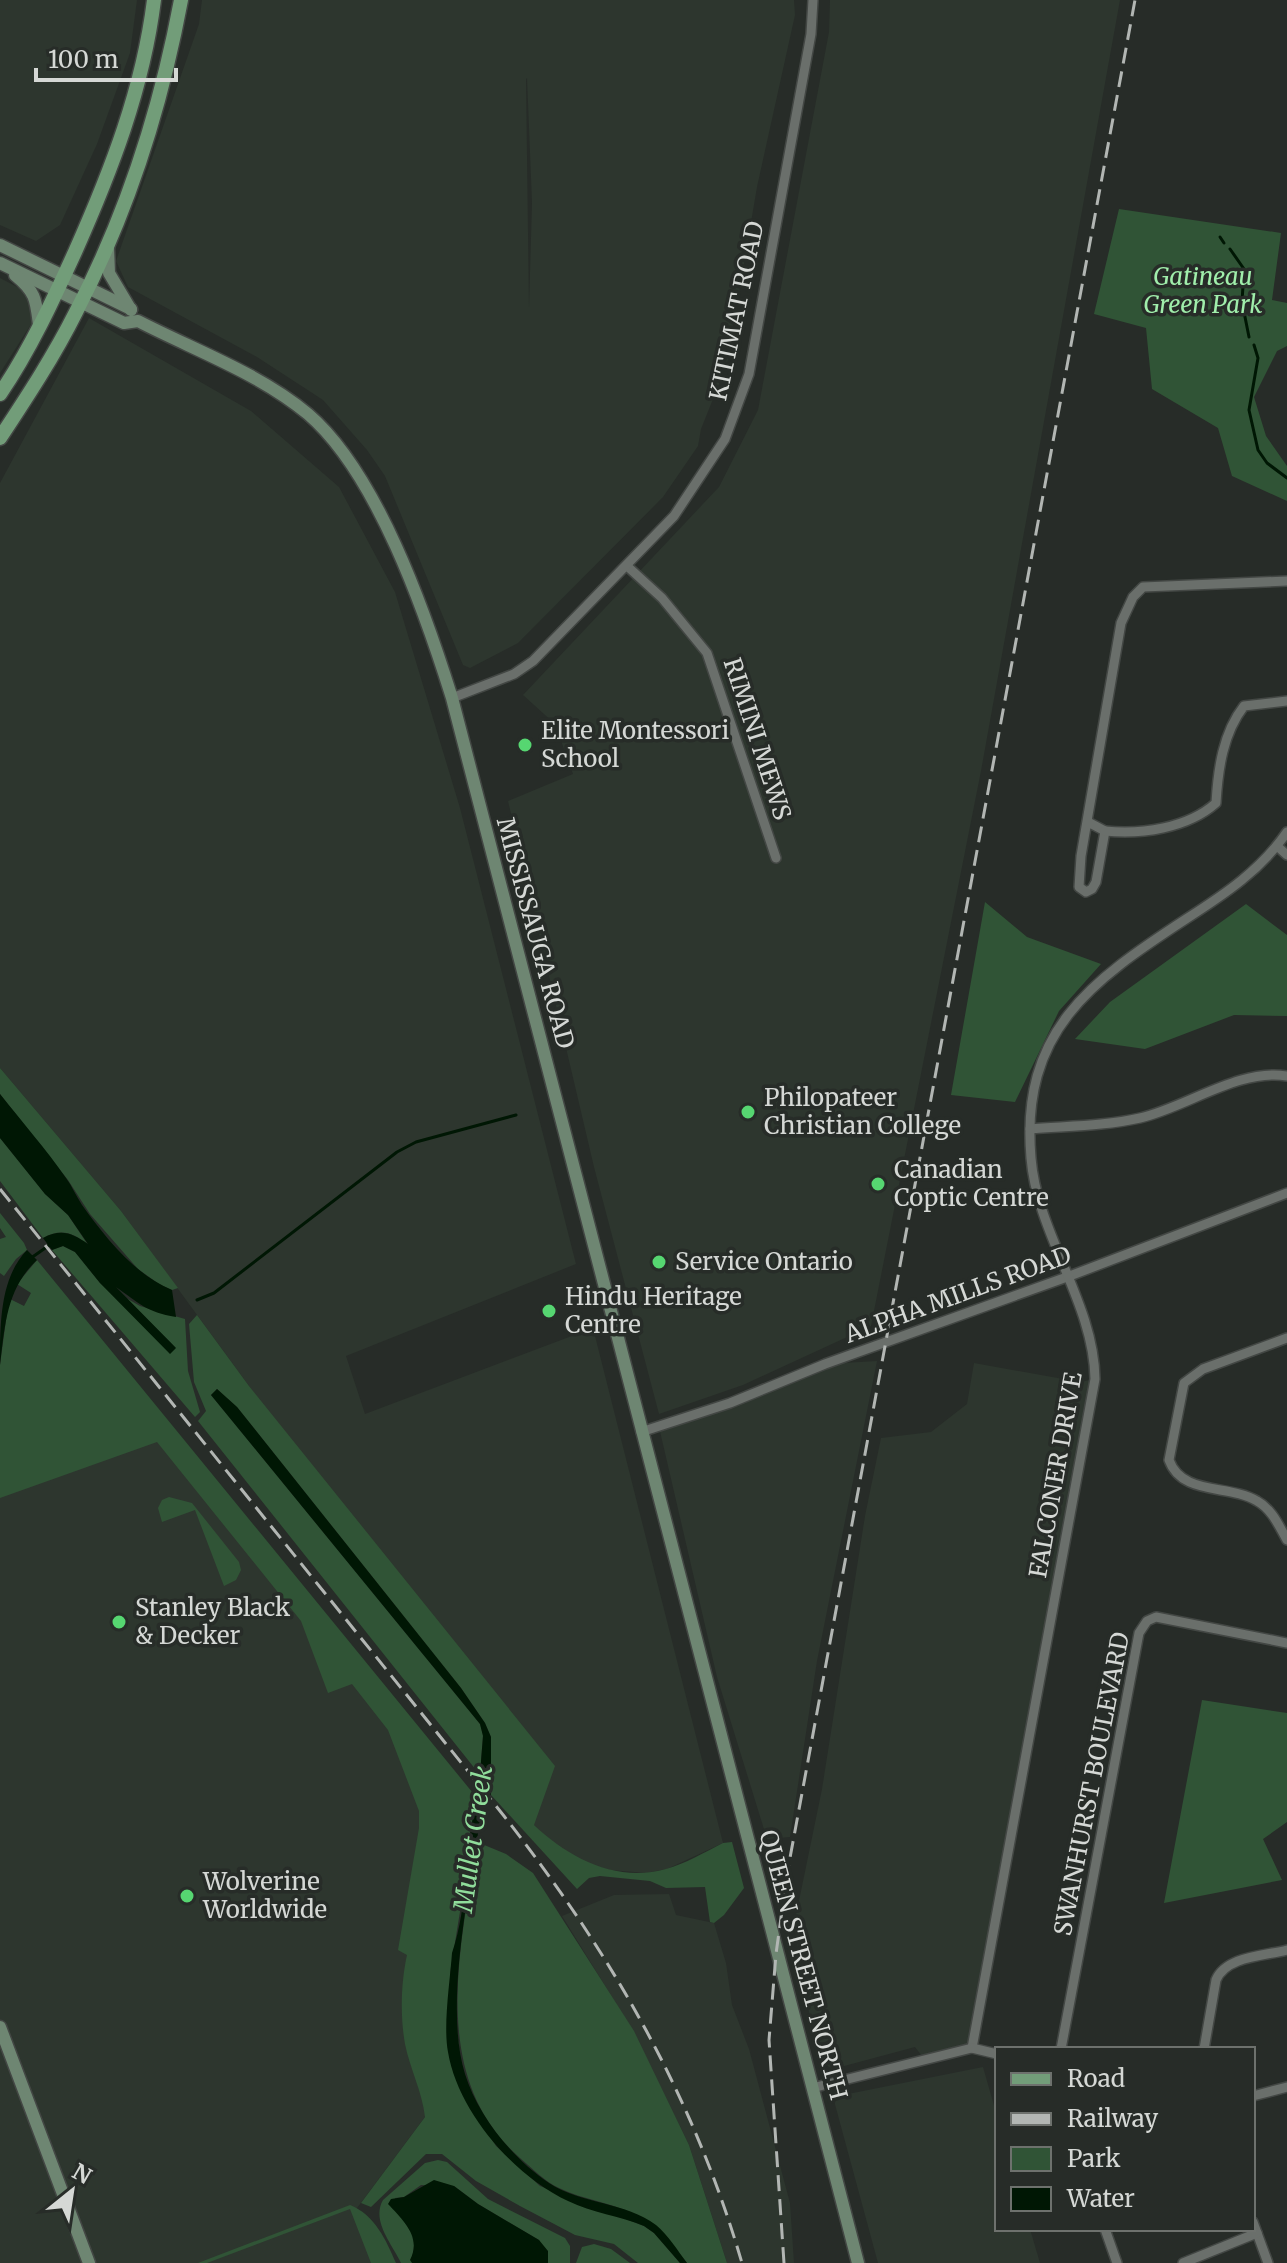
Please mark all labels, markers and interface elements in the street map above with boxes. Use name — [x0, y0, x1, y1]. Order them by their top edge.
scale bar — [36, 32, 176, 82]
text: 100 m — [48, 44, 119, 75]
street label: KITIMAT ROAD — [702, 218, 771, 403]
park label: Gatineau Green Park — [1144, 261, 1262, 320]
street label: RIMINI MEWS — [717, 654, 798, 824]
place label: Elite Montessori School — [541, 715, 729, 774]
marker: Elite Montessori School — [516, 736, 534, 754]
street label: MISSISSAUGA ROAD — [490, 814, 581, 1052]
place label: Philopateer Christian College — [764, 1082, 961, 1141]
marker: Philopateer Christian College — [739, 1103, 757, 1121]
place label: Canadian Coptic Centre — [894, 1154, 1049, 1213]
marker: Canadian Coptic Centre — [869, 1175, 887, 1193]
street label: ALPHA MILLS ROAD — [839, 1239, 1075, 1350]
place label: Service Ontario — [675, 1246, 853, 1277]
marker: Service Ontario — [650, 1253, 668, 1271]
place label: Hindu Heritage Centre — [565, 1281, 742, 1340]
marker: Hindu Heritage Centre — [540, 1302, 558, 1320]
street label: FALCONER DRIVE — [1022, 1369, 1089, 1580]
place label: Stanley Black & Decker — [135, 1592, 291, 1651]
marker: Stanley Black & Decker — [110, 1613, 128, 1631]
street label: SWANHURST BOULEVARD — [1047, 1629, 1136, 1938]
water label: Mullet Creek — [446, 1764, 499, 1915]
street label: QUEEN STREET NORTH — [753, 1827, 854, 2103]
place label: Wolverine Worldwide — [202, 1866, 327, 1925]
marker: Wolverine Worldwide — [178, 1887, 196, 1905]
legend — [995, 2047, 1255, 2231]
text: Road — [1067, 2063, 1125, 2094]
text: Railway — [1067, 2103, 1158, 2134]
text: Park — [1067, 2143, 1121, 2174]
north arrow — [32, 2151, 112, 2231]
text: N — [67, 2157, 97, 2190]
text: Water — [1066, 2183, 1135, 2214]

